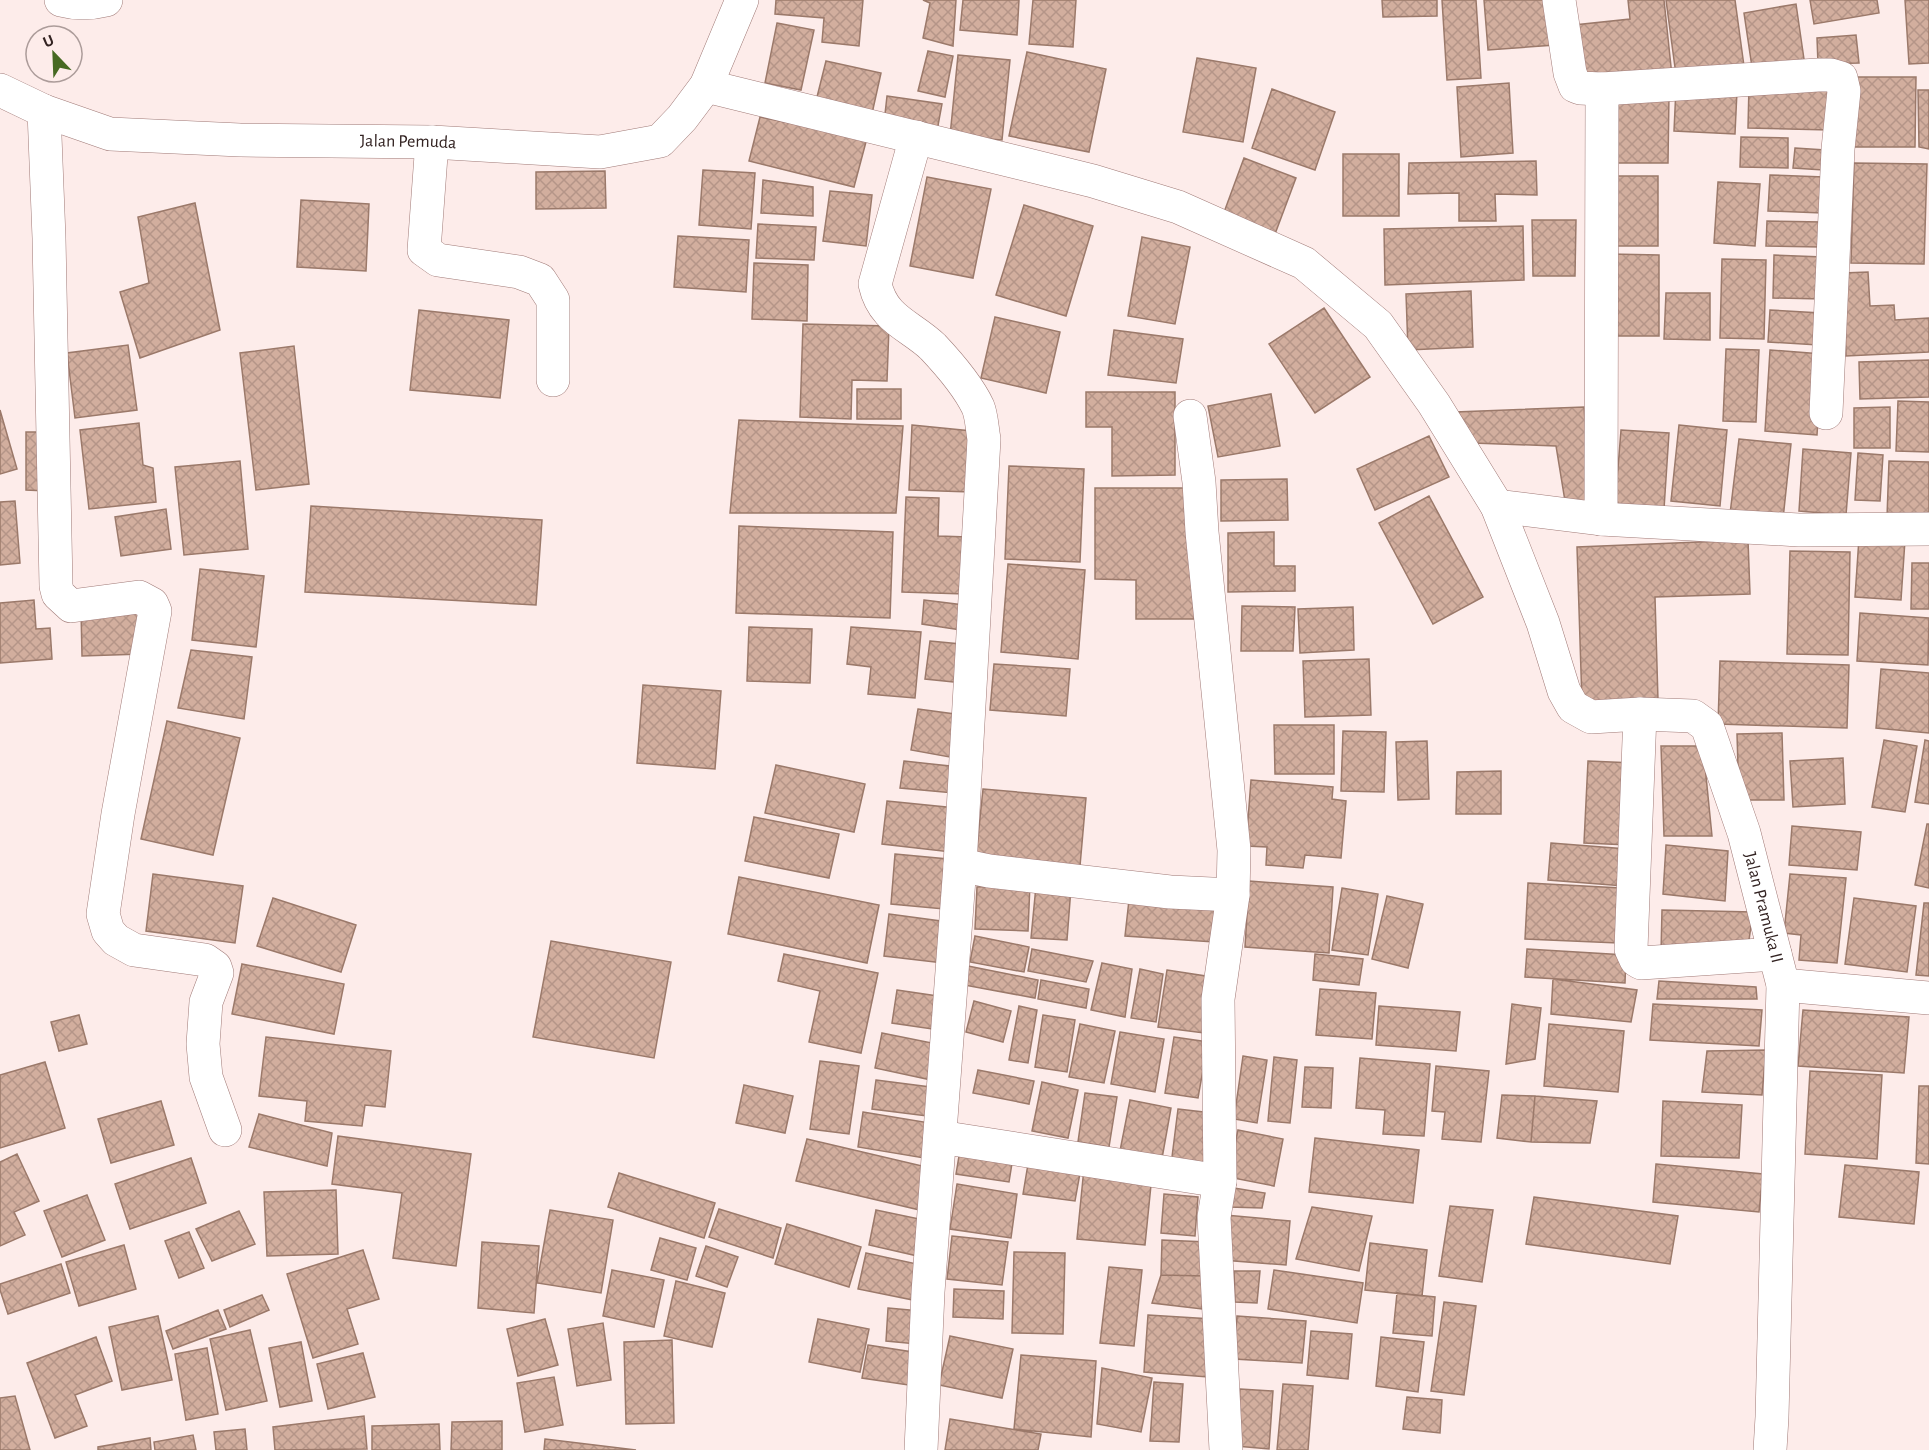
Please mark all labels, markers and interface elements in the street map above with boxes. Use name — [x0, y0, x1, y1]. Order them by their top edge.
north arrow — [24, 24, 84, 84]
text: U — [41, 32, 56, 50]
street label: Jalan Pemuda — [360, 132, 457, 152]
street label: Jalan Pramuka II — [1740, 850, 1786, 965]

